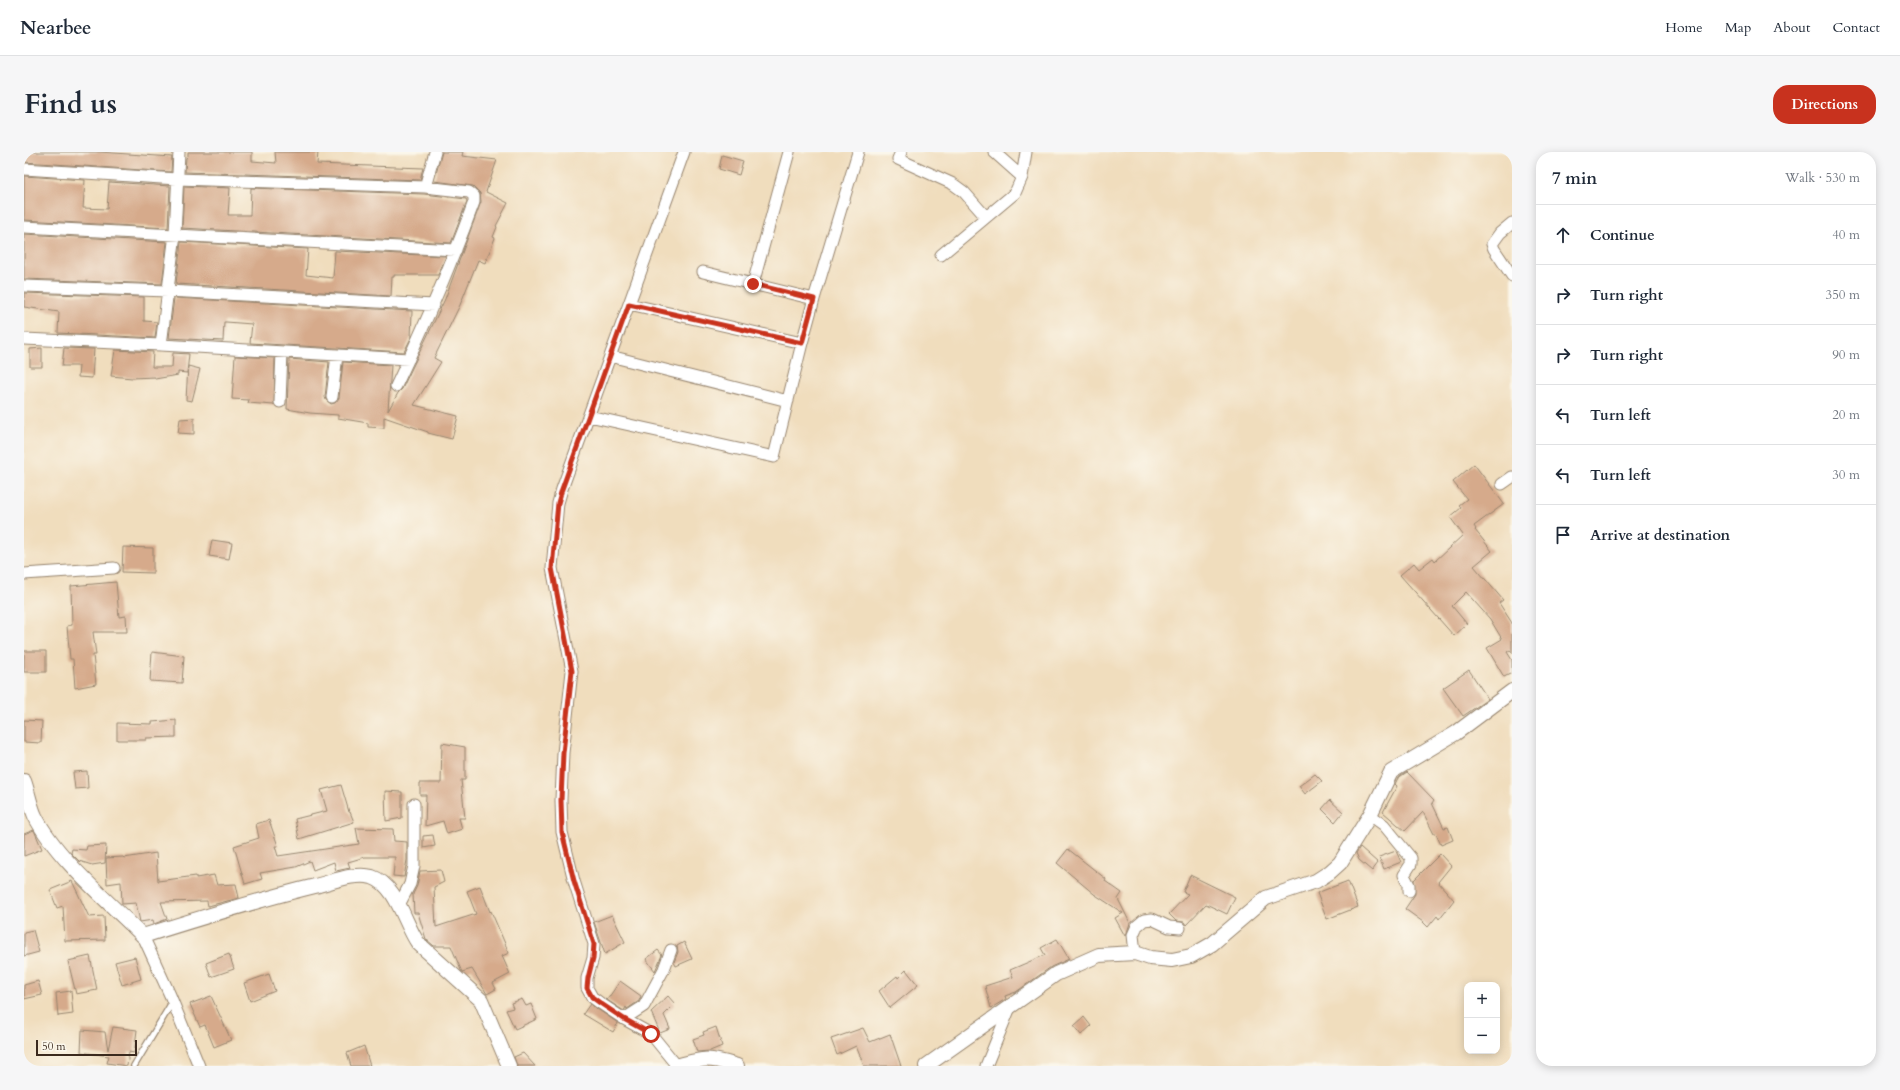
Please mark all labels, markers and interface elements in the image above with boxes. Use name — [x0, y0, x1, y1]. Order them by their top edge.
text: Nearbee — [20, 15, 91, 41]
text: Home — [1665, 18, 1703, 37]
text: Map — [1725, 18, 1751, 37]
text: About — [1773, 18, 1810, 37]
text: Contact — [1832, 18, 1880, 37]
text: Find us — [24, 85, 117, 123]
button: Directions — [1773, 85, 1876, 124]
text: 7 min — [1552, 167, 1597, 190]
text: Walk · 530 m — [1785, 169, 1860, 187]
icon: ahead — [1552, 224, 1574, 246]
text: Continue — [1590, 225, 1655, 245]
text: 40 m — [1832, 226, 1860, 244]
route end — [744, 275, 762, 293]
icon: right — [1552, 284, 1574, 306]
text: Turn right — [1590, 285, 1663, 305]
text: 350 m — [1826, 286, 1860, 304]
icon: right — [1552, 344, 1574, 366]
text: Turn right — [1590, 345, 1663, 365]
text: 90 m — [1832, 346, 1860, 364]
icon: left — [1552, 404, 1574, 426]
text: Turn left — [1590, 405, 1651, 425]
text: 20 m — [1832, 406, 1860, 424]
icon: left — [1552, 464, 1574, 486]
text: Turn left — [1590, 465, 1651, 485]
text: 30 m — [1832, 466, 1860, 484]
icon: arrive — [1552, 524, 1574, 546]
text: Arrive at destination — [1590, 525, 1730, 545]
map controls — [1464, 982, 1500, 1054]
button: + — [1464, 982, 1500, 1018]
button: − — [1464, 1018, 1500, 1054]
route start — [642, 1025, 660, 1043]
scale bar — [36, 1038, 137, 1057]
text: 50 m — [42, 1039, 66, 1054]

